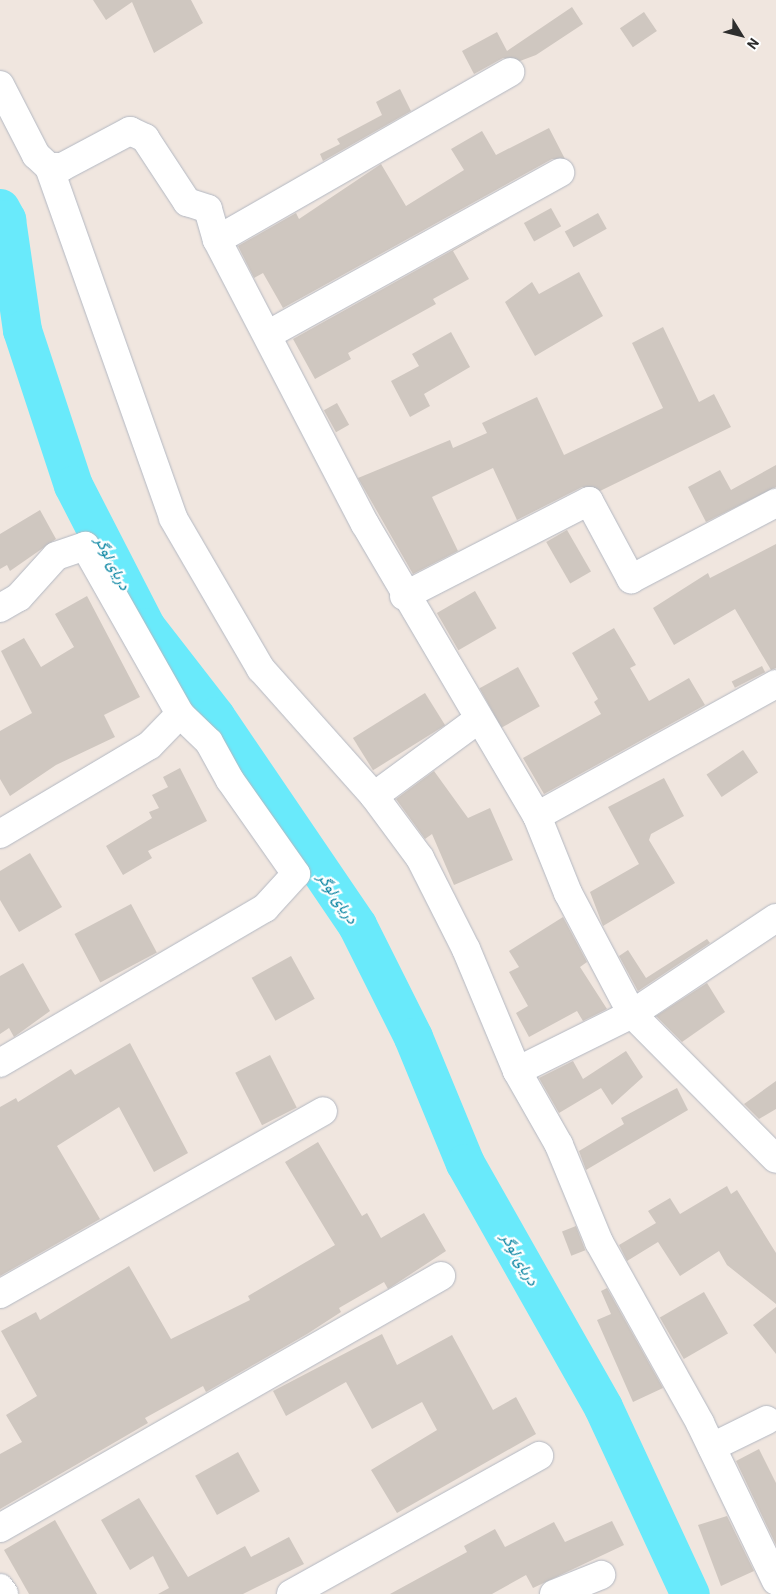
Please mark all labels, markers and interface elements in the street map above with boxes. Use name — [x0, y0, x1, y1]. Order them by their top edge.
north arrow — [716, 10, 766, 60]
text: N — [744, 35, 763, 53]
water label: دریای لوگر — [92, 533, 134, 593]
water label: دریای لوگر — [314, 869, 362, 927]
water label: دریای لوگر — [498, 1229, 542, 1289]

